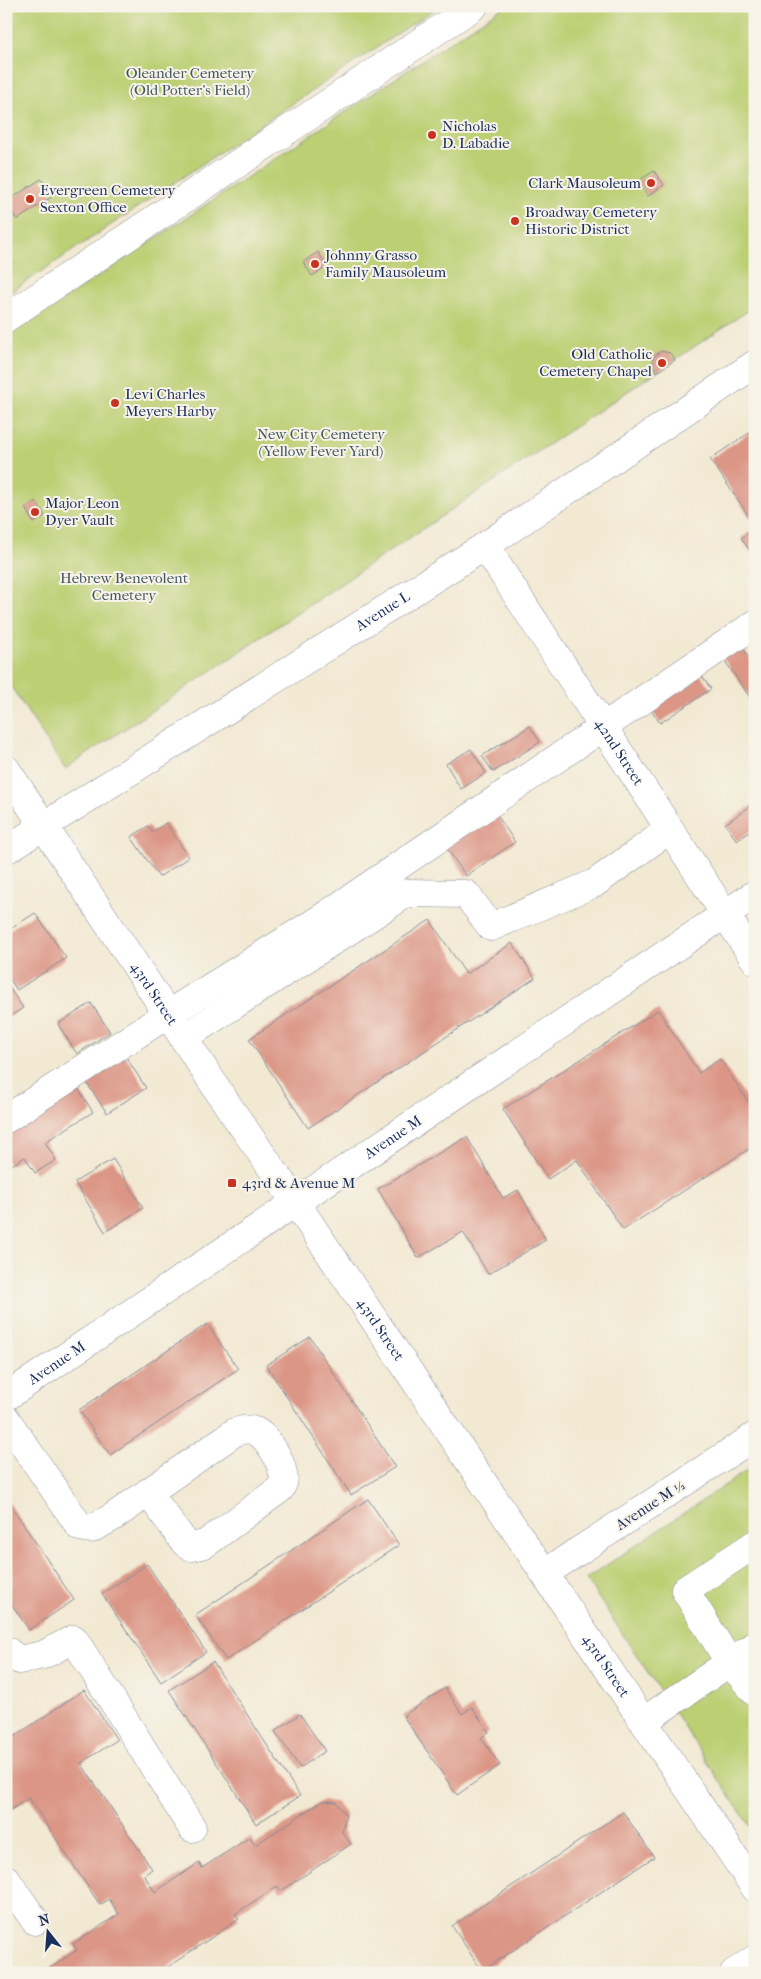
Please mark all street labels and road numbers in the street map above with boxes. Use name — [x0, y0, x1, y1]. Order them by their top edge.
street label: Avenue L — [351, 587, 413, 635]
street label: 42nd Street — [591, 715, 648, 789]
street label: 43rd Street — [127, 958, 182, 1029]
street label: Avenue M — [360, 1111, 425, 1163]
street label: 43rd Street — [353, 1294, 409, 1365]
street label: Avenue M — [24, 1337, 89, 1389]
street label: Avenue M ½ — [611, 1476, 688, 1535]
street label: 43rd Street — [578, 1631, 634, 1701]

